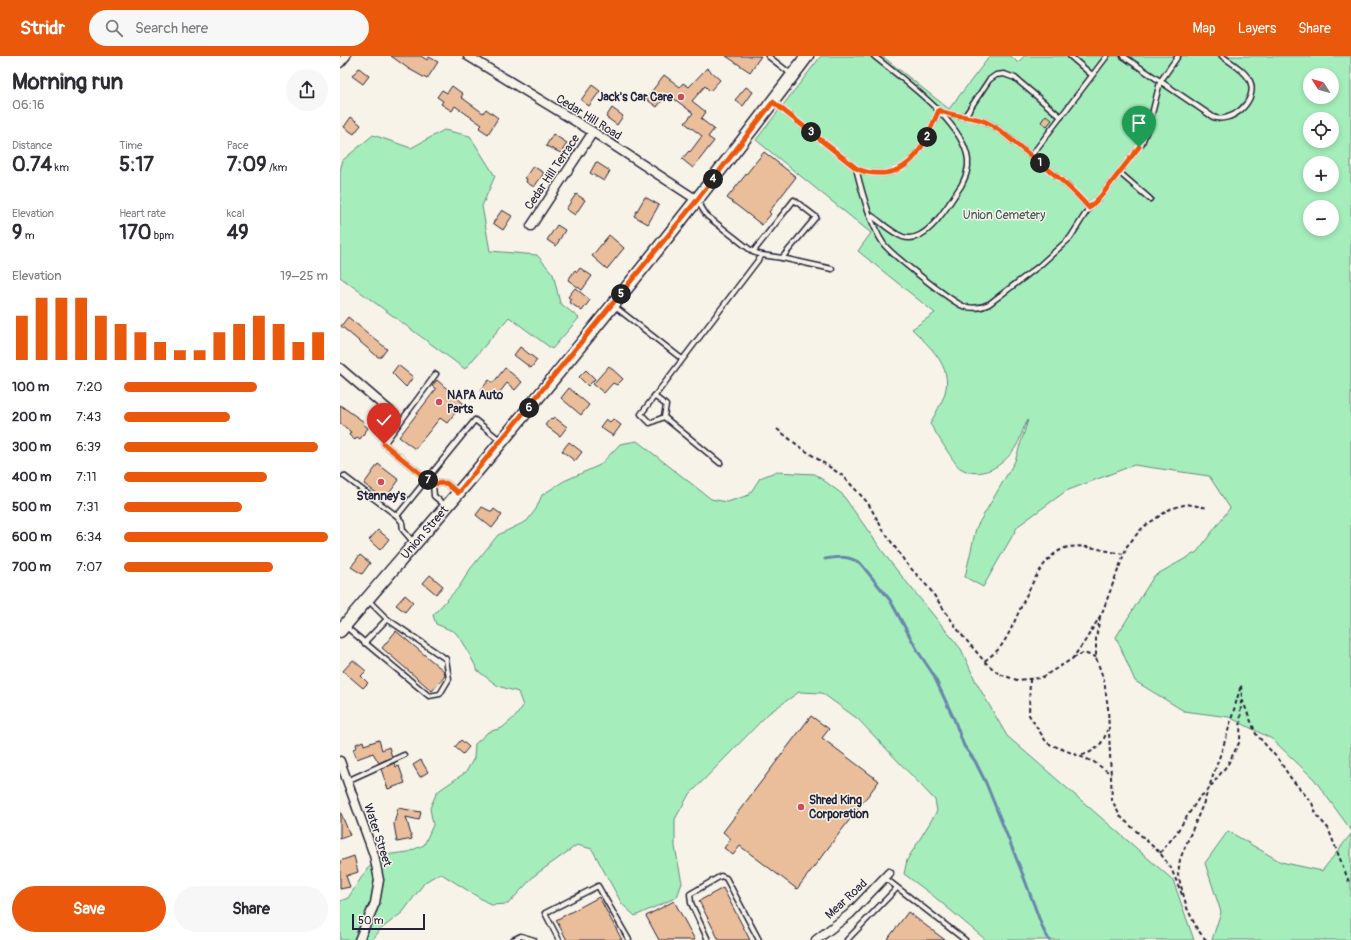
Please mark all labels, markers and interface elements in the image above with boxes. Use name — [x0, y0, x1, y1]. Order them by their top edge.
search box — [89, 10, 369, 46]
text: Stridr — [20, 16, 65, 40]
icon: search — [103, 17, 125, 39]
text: Search here — [135, 19, 208, 38]
text: Map — [1193, 20, 1216, 37]
text: Layers — [1238, 20, 1276, 37]
text: Share — [1298, 20, 1331, 37]
text: Morning run — [12, 68, 123, 96]
north arrow — [1303, 68, 1339, 104]
map controls — [1303, 68, 1339, 236]
button: share — [286, 69, 328, 111]
place label: Jack's Car Care — [597, 90, 674, 105]
street label: Cedar Hill Road — [553, 91, 624, 144]
marker: Jack's Car Care — [676, 92, 686, 102]
text: 06:16 — [12, 97, 45, 113]
pin — [1122, 106, 1156, 147]
icon: arrive — [1128, 112, 1150, 134]
button: locate — [1303, 112, 1339, 148]
pin: 3 — [801, 122, 821, 142]
text: 3 — [808, 125, 814, 138]
pin: 2 — [917, 127, 937, 147]
text: 2 — [924, 130, 930, 143]
street label: Cedar Hill Terrace — [522, 132, 583, 213]
text: Distance — [12, 139, 52, 152]
text: Time — [119, 139, 142, 152]
text: Pace — [227, 139, 248, 152]
text: 0.74 — [12, 152, 52, 177]
text: 5:17 — [119, 152, 154, 177]
text: 7:09 — [227, 152, 267, 177]
pin: 1 — [1030, 153, 1050, 173]
text: 1 — [1038, 156, 1042, 169]
button: + — [1303, 156, 1339, 192]
text: km — [52, 161, 69, 174]
text: /km — [267, 161, 287, 174]
pin: 4 — [703, 169, 723, 189]
text: 4 — [710, 172, 716, 185]
button: − — [1303, 200, 1339, 236]
text: Elevation — [12, 207, 54, 220]
text: Heart rate — [119, 207, 166, 220]
text: kcal — [227, 207, 245, 220]
park label: Union Cemetery — [963, 208, 1045, 223]
text: 9 — [12, 220, 22, 245]
text: 170 — [119, 220, 151, 245]
text: 49 — [227, 220, 249, 245]
text: m — [22, 229, 34, 242]
text: bpm — [151, 229, 174, 242]
text: Elevation — [12, 268, 62, 284]
text: 19–25 m — [280, 268, 328, 284]
pin: 5 — [611, 284, 631, 304]
text: 5 — [618, 287, 624, 300]
text: 100 m — [12, 379, 49, 395]
text: 7:20 — [76, 379, 103, 395]
place label: NAPA Auto Parts — [447, 388, 504, 417]
marker: NAPA Auto Parts — [434, 397, 444, 407]
pin: 6 — [519, 398, 539, 418]
text: 6 — [526, 401, 532, 414]
pin — [367, 403, 401, 444]
text: 200 m — [12, 409, 51, 425]
text: 7:43 — [76, 409, 101, 425]
icon: check — [373, 409, 395, 431]
text: 300 m — [12, 439, 51, 455]
text: 6:39 — [76, 439, 101, 455]
text: 400 m — [12, 469, 52, 485]
text: 7:11 — [76, 469, 97, 485]
pin: 7 — [418, 470, 438, 490]
text: 7 — [425, 473, 431, 486]
marker: Stanney's — [376, 477, 386, 487]
place label: Stanney's — [356, 489, 406, 504]
text: 500 m — [12, 499, 51, 515]
text: 7:31 — [76, 499, 99, 515]
street label: Union Street — [398, 503, 452, 562]
text: 600 m — [12, 529, 52, 545]
text: 6:34 — [76, 529, 102, 545]
text: 700 m — [12, 559, 51, 575]
text: 7:07 — [76, 559, 102, 575]
place label: Shred King Corporation — [809, 793, 869, 822]
street label: Water Street — [360, 802, 395, 869]
marker: Shred King Corporation — [796, 802, 806, 812]
street label: Mear Road — [822, 876, 871, 923]
button: Save — [12, 886, 166, 932]
button: Share — [174, 886, 328, 932]
scale bar — [352, 912, 425, 931]
text: 50 m — [358, 914, 384, 927]

